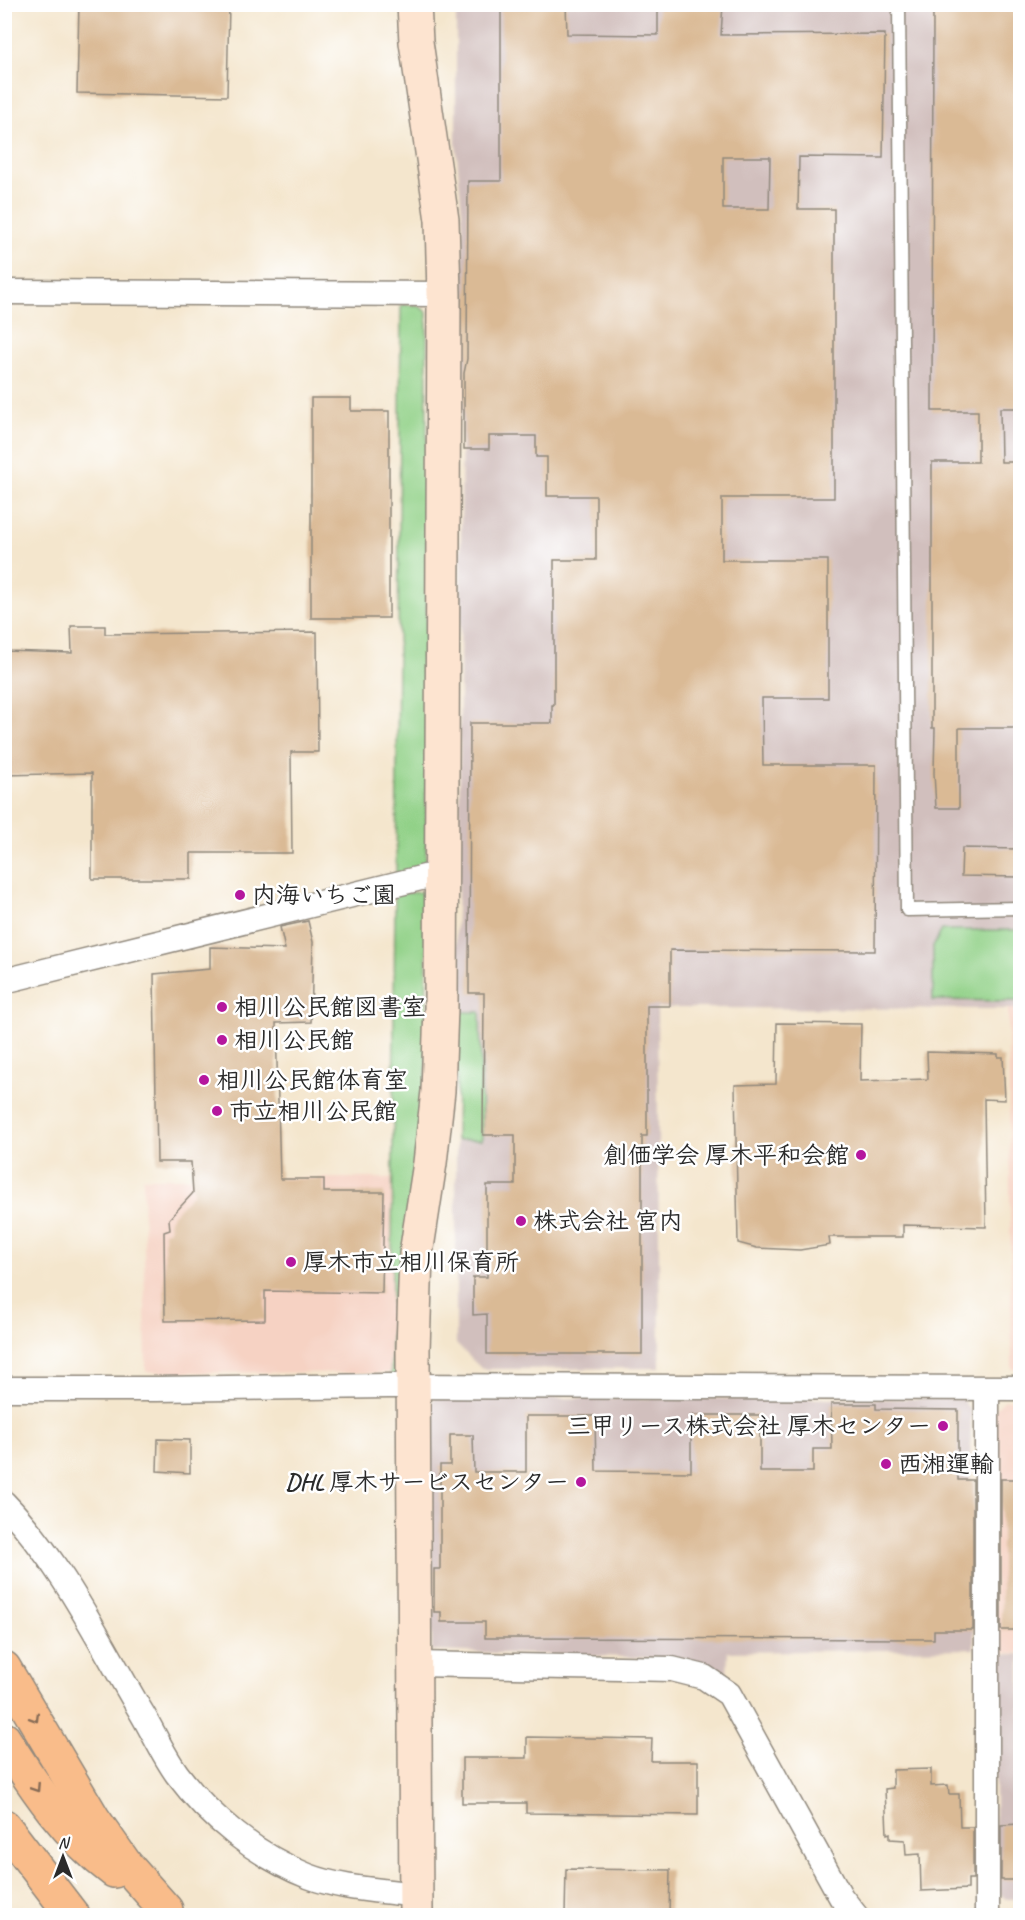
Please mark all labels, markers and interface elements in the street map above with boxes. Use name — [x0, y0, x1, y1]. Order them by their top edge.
place label: 内海いちご園 — [252, 880, 396, 910]
marker: 内海いちご園 — [233, 888, 247, 902]
place label: 相川公民館図書室 — [234, 992, 426, 1022]
marker: 相川公民館図書室 — [215, 1000, 229, 1014]
place label: 相川公民館 — [234, 1025, 354, 1055]
marker: 相川公民館 — [215, 1033, 229, 1047]
place label: 相川公民館体育室 — [216, 1065, 408, 1095]
marker: 相川公民館体育室 — [197, 1073, 211, 1087]
place label: 市立相川公民館 — [229, 1096, 397, 1126]
marker: 市立相川公民館 — [210, 1104, 224, 1118]
place label: 創価学会 厚木平和会館 — [603, 1140, 849, 1170]
marker: 創価学会 厚木平和会館 — [854, 1148, 868, 1162]
place label: 株式会社 宮内 — [533, 1206, 683, 1236]
marker: 株式会社 宮内 — [514, 1214, 528, 1228]
place label: 厚木市立相川保育所 — [303, 1247, 519, 1277]
marker: 厚木市立相川保育所 — [284, 1255, 298, 1269]
place label: 三甲リース株式会社 厚木センター — [567, 1411, 931, 1441]
marker: 三甲リース株式会社 厚木センター — [936, 1419, 950, 1433]
place label: 西湘運輸 — [898, 1449, 994, 1479]
marker: 西湘運輸 — [879, 1457, 893, 1471]
place label: DHL 厚木サービスセンター — [286, 1467, 569, 1497]
marker: DHL 厚木サービスセンター — [574, 1475, 588, 1489]
one-way arrow — [27, 1712, 39, 1722]
one-way arrow — [29, 1782, 40, 1793]
north arrow — [33, 1827, 93, 1887]
text: N — [58, 1833, 71, 1853]

